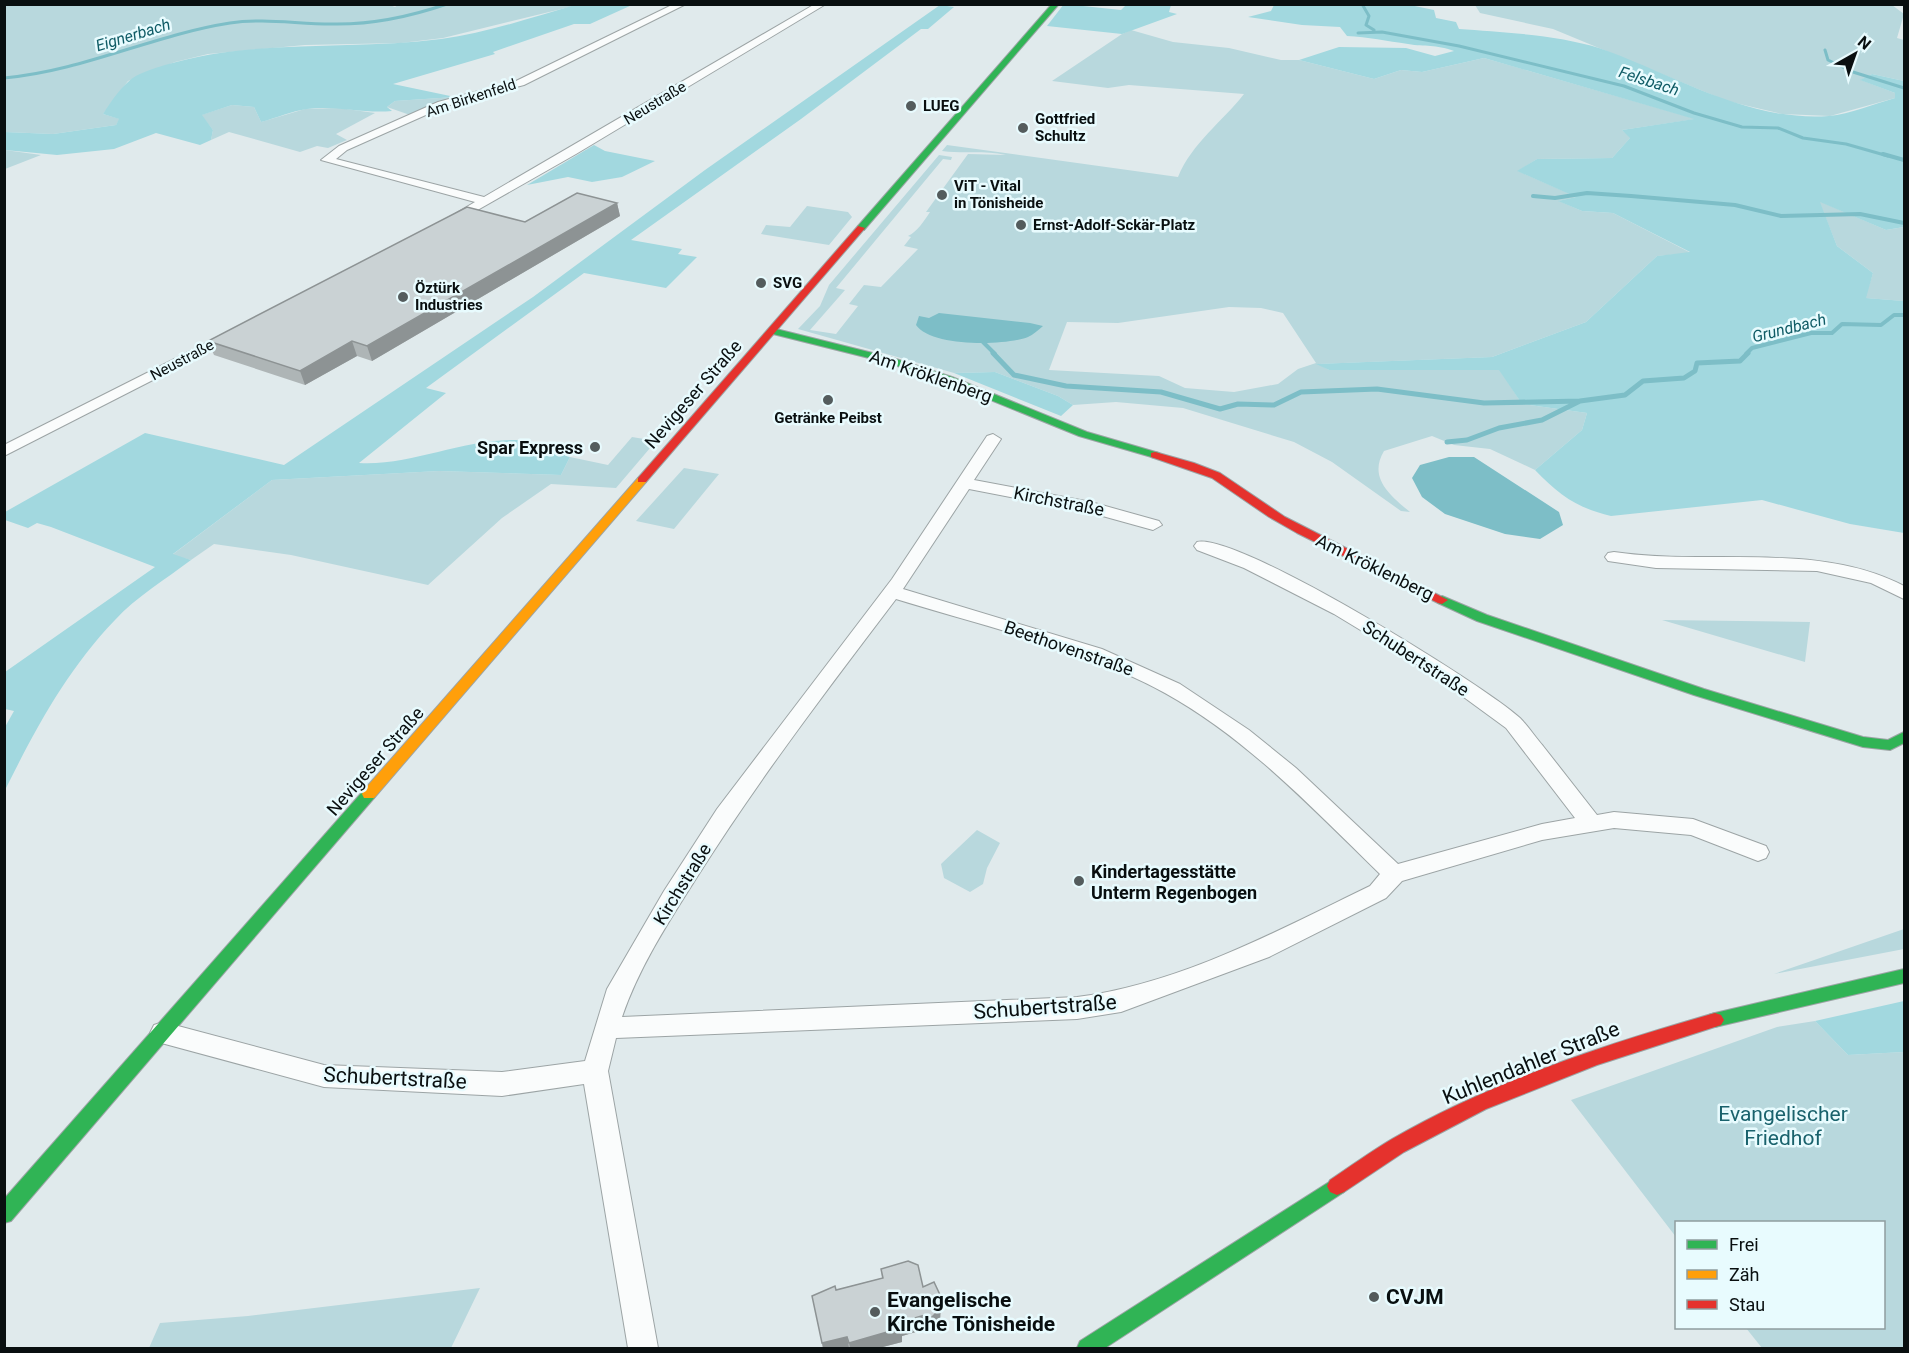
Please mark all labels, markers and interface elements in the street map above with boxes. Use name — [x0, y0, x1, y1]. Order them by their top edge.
water label: Eignerbach — [93, 15, 173, 55]
north arrow — [1825, 24, 1885, 84]
text: N — [1854, 32, 1875, 54]
water label: Felsbach — [1616, 62, 1682, 100]
street label: Am Birkenfeld — [424, 75, 518, 121]
street label: Neustraße — [621, 77, 689, 129]
place label: LUEG — [923, 97, 959, 115]
marker: LUEG — [904, 99, 918, 113]
place label: Gottfried Schultz — [1035, 110, 1095, 145]
marker: Gottfried Schultz — [1016, 121, 1030, 135]
place label: ViT - Vital in Tönisheide — [954, 177, 1043, 212]
marker: ViT - Vital in Tönisheide — [935, 188, 949, 202]
place label: Ernst-Adolf-Sckär-Platz — [1033, 216, 1196, 234]
marker: Ernst-Adolf-Sckär-Platz — [1014, 218, 1028, 232]
place label: SVG — [773, 274, 802, 292]
marker: SVG — [754, 276, 768, 290]
place label: Öztürk Industries — [415, 279, 483, 314]
marker: Öztürk Industries — [396, 290, 410, 304]
water label: Grundbach — [1750, 310, 1828, 346]
street label: Nevigeser Straße — [640, 335, 746, 453]
street label: Neustraße — [147, 336, 217, 384]
street label: Am Kröklenberg — [867, 345, 995, 407]
marker: Getränke Peibst — [821, 393, 835, 407]
place label: Getränke Peibst — [774, 409, 882, 427]
place label: Spar Express — [477, 437, 583, 458]
marker: Spar Express — [588, 440, 602, 454]
street label: Kirchstraße — [1012, 482, 1106, 520]
street label: Am Kröklenberg — [1313, 529, 1437, 605]
street label: Beethovenstraße — [1002, 616, 1136, 680]
street label: Schubertstraße — [1359, 616, 1473, 700]
street label: Nevigeser Straße — [322, 702, 428, 820]
street label: Kirchstraße — [649, 839, 715, 929]
place label: Kindertagesstätte Unterm Regenbogen — [1091, 861, 1257, 903]
marker: Kindertagesstätte Unterm Regenbogen — [1072, 874, 1086, 888]
street label: Schubertstraße — [973, 990, 1117, 1024]
street label: Kuhlendahler Straße — [1439, 1017, 1623, 1109]
street label: Schubertstraße — [323, 1062, 467, 1094]
park label: Evangelischer Friedhof — [1718, 1102, 1848, 1150]
legend — [1675, 1221, 1885, 1329]
text: Frei — [1729, 1234, 1759, 1255]
text: Zäh — [1729, 1264, 1760, 1285]
place label: CVJM — [1386, 1285, 1444, 1309]
place label: Evangelische Kirche Tönisheide — [887, 1288, 1055, 1336]
marker: CVJM — [1367, 1290, 1381, 1304]
text: Stau — [1729, 1294, 1765, 1315]
marker: Evangelische Kirche Tönisheide — [868, 1305, 882, 1319]

